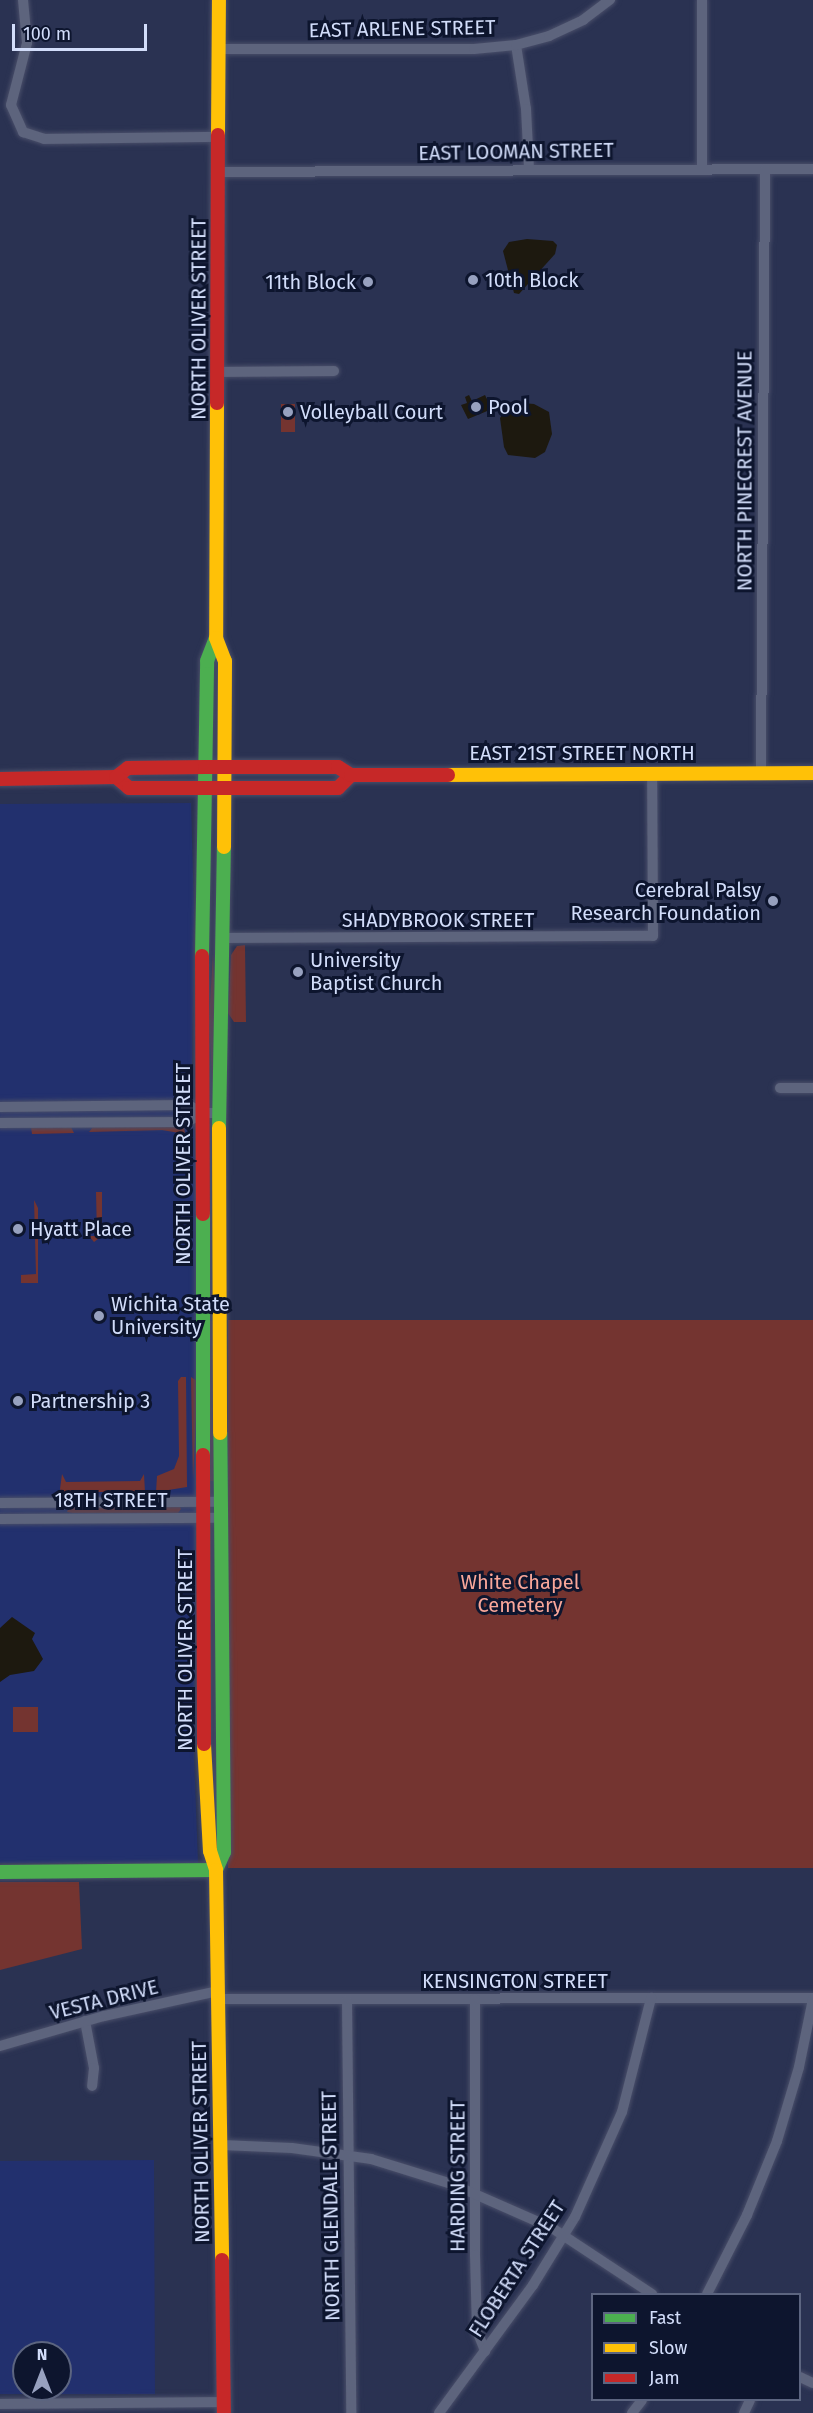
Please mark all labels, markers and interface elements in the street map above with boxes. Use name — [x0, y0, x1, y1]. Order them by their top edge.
scale bar — [15, 12, 150, 50]
street label: EAST ARLENE STREET — [308, 15, 496, 43]
text: 100 m — [23, 23, 71, 45]
street label: EAST LOOMAN STREET — [418, 138, 614, 166]
street label: NORTH OLIVER STREET — [187, 218, 211, 420]
place label: 10th Block — [485, 268, 578, 292]
place label: 11th Block — [265, 270, 356, 294]
marker: 10th Block — [466, 273, 480, 287]
marker: 11th Block — [361, 275, 375, 289]
street label: NORTH PINECREST AVENUE — [733, 351, 757, 591]
place label: Pool — [488, 395, 528, 419]
place label: Volleyball Court — [300, 400, 443, 424]
marker: Pool — [469, 400, 483, 414]
marker: Volleyball Court — [281, 405, 295, 419]
street label: EAST 21ST STREET NORTH — [469, 741, 695, 765]
place label: Cerebral Palsy Research Foundation — [570, 878, 761, 925]
marker: Cerebral Palsy Research Foundation — [766, 894, 780, 908]
street label: SHADYBROOK STREET — [342, 908, 534, 932]
place label: University Baptist Church — [310, 948, 442, 995]
marker: University Baptist Church — [291, 965, 305, 979]
street label: NORTH OLIVER STREET — [171, 1063, 195, 1265]
place label: Hyatt Place — [30, 1217, 132, 1241]
marker: Hyatt Place — [11, 1222, 25, 1236]
place label: Wichita State University — [111, 1292, 230, 1339]
marker: Wichita State University — [92, 1309, 106, 1323]
place label: Partnership 3 — [30, 1389, 150, 1413]
marker: Partnership 3 — [11, 1394, 25, 1408]
street label: 18TH STREET — [54, 1488, 168, 1512]
street label: NORTH OLIVER STREET — [173, 1549, 197, 1751]
park label: White Chapel Cemetery — [460, 1570, 580, 1617]
street label: KENSINGTON STREET — [422, 1969, 608, 1993]
street label: VESTA DRIVE — [47, 1975, 161, 2025]
street label: NORTH OLIVER STREET — [187, 2041, 215, 2243]
street label: NORTH GLENDALE STREET — [317, 2091, 345, 2321]
street label: HARDING STREET — [446, 2100, 470, 2252]
street label: FLOBERTA STREET — [464, 2196, 570, 2342]
legend — [591, 2293, 801, 2401]
text: Fast — [649, 2307, 681, 2329]
text: Slow — [649, 2337, 687, 2359]
north arrow — [12, 2341, 72, 2401]
text: N — [37, 2345, 47, 2364]
text: Jam — [649, 2367, 680, 2389]

